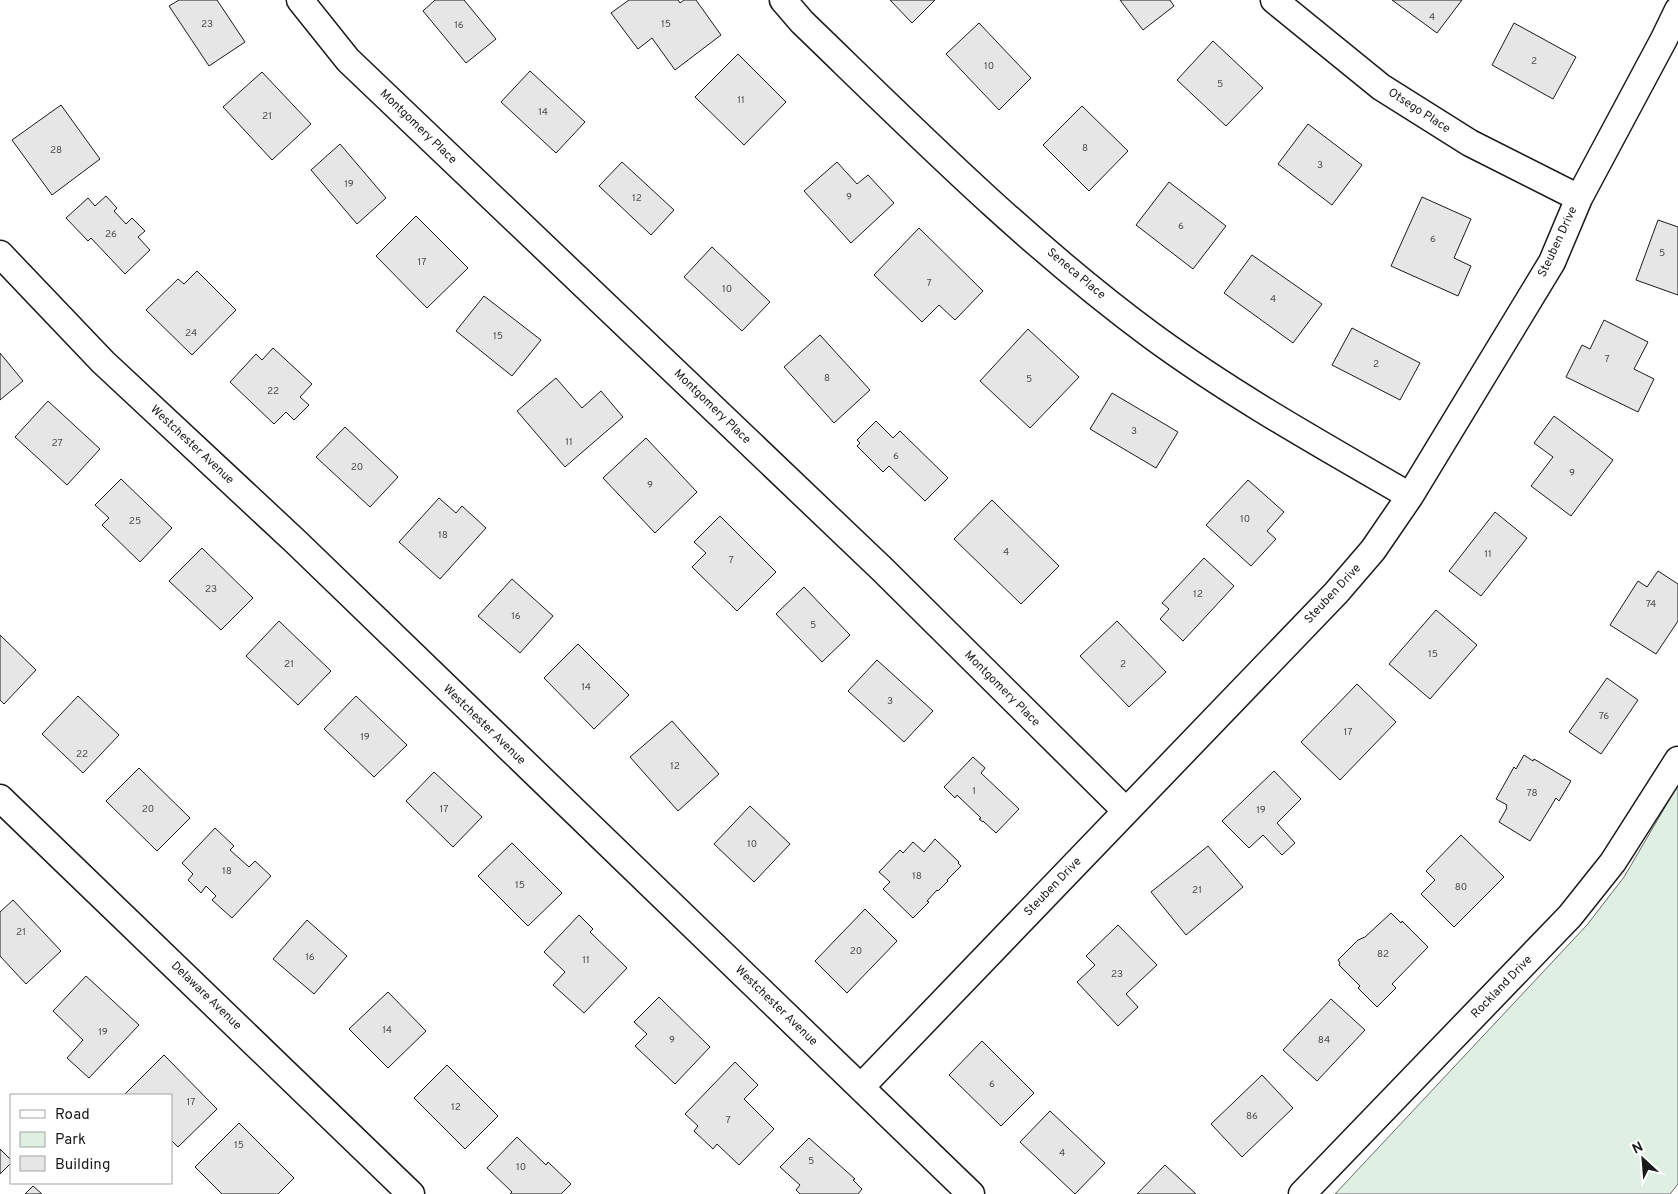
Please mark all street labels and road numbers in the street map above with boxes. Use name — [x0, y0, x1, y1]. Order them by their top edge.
street label: Otsego Place — [1385, 85, 1453, 137]
street label: Montgomery Place — [376, 86, 460, 168]
street label: Steuben Drive — [1535, 204, 1581, 280]
street label: Seneca Place — [1043, 245, 1109, 303]
street label: Montgomery Place — [670, 366, 754, 448]
street label: Westchester Avenue — [147, 402, 237, 488]
street label: Steuben Drive — [1301, 561, 1365, 627]
street label: Montgomery Place — [961, 648, 1043, 730]
street label: Westchester Avenue — [439, 681, 529, 769]
street label: Steuben Drive — [1021, 854, 1085, 920]
street label: Rockland Drive — [1468, 952, 1536, 1022]
street label: Delaware Avenue — [167, 958, 245, 1034]
street label: Westchester Avenue — [731, 962, 821, 1050]

